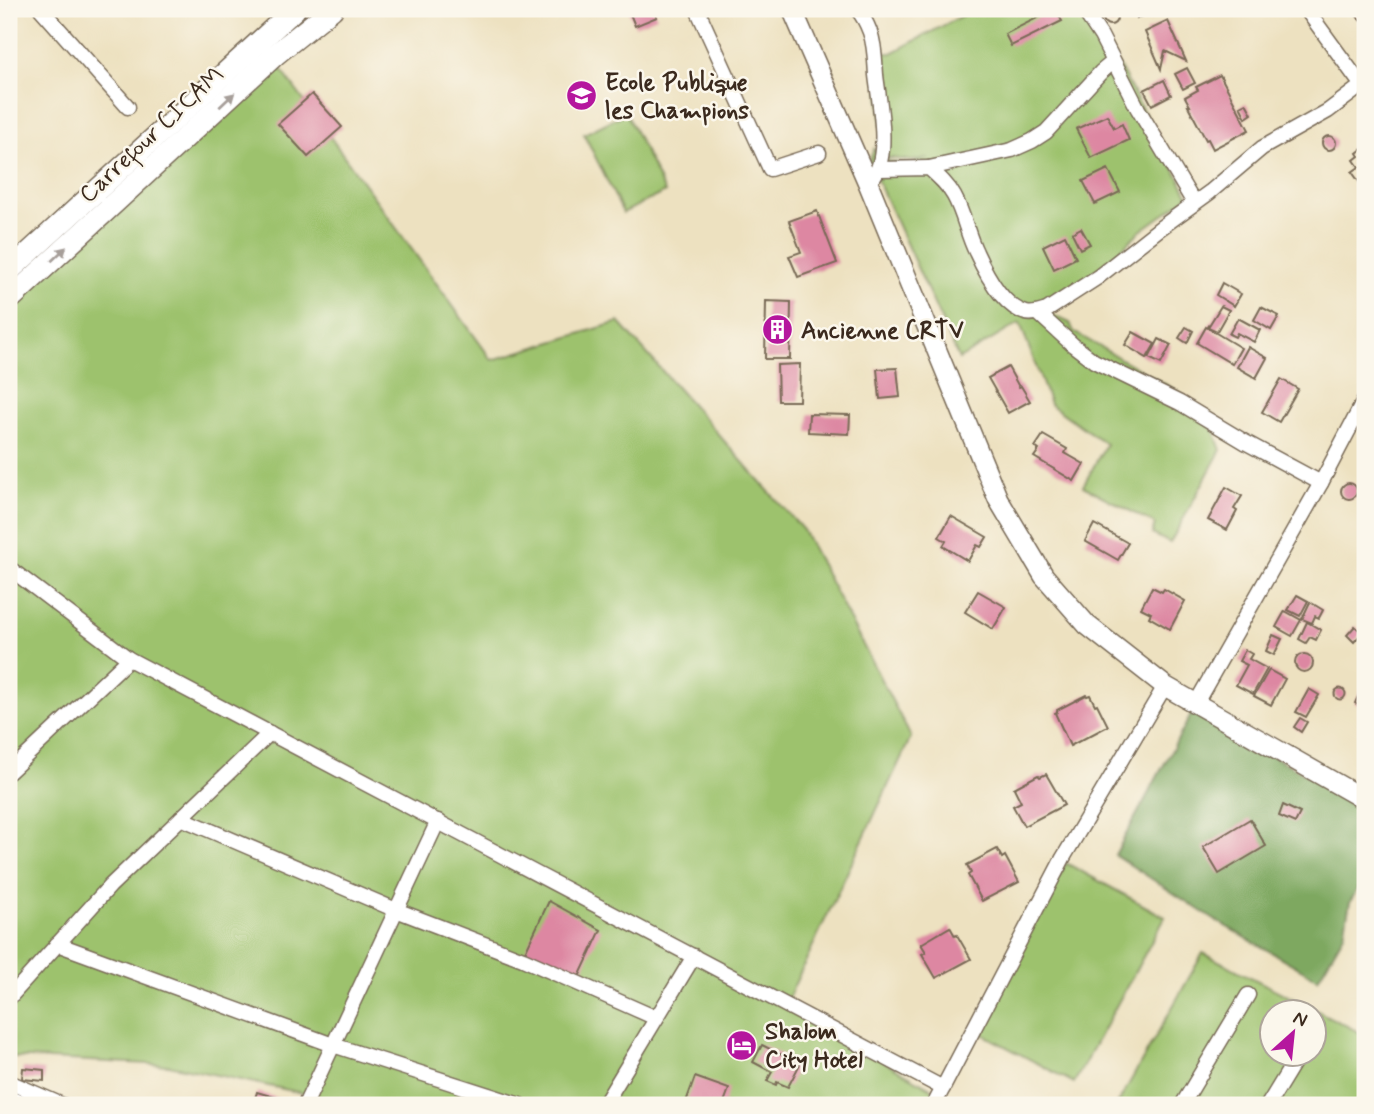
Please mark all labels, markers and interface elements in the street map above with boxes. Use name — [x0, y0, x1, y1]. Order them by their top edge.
street label: Carrefour CICAM — [73, 60, 232, 212]
place label: Ecole Publique les Champions — [605, 68, 749, 127]
school or university icon: Ecole Publique les Champions — [565, 79, 599, 113]
one-way arrow — [218, 93, 235, 109]
one-way arrow — [50, 246, 68, 262]
building icon: Ancienne CRTV — [761, 313, 795, 347]
place label: Ancienne CRTV — [801, 316, 964, 347]
north arrow — [1258, 998, 1328, 1068]
text: N — [1289, 1005, 1311, 1033]
place label: Shalom City Hotel — [765, 1017, 863, 1076]
hotel icon: Shalom City Hotel — [725, 1028, 759, 1062]

